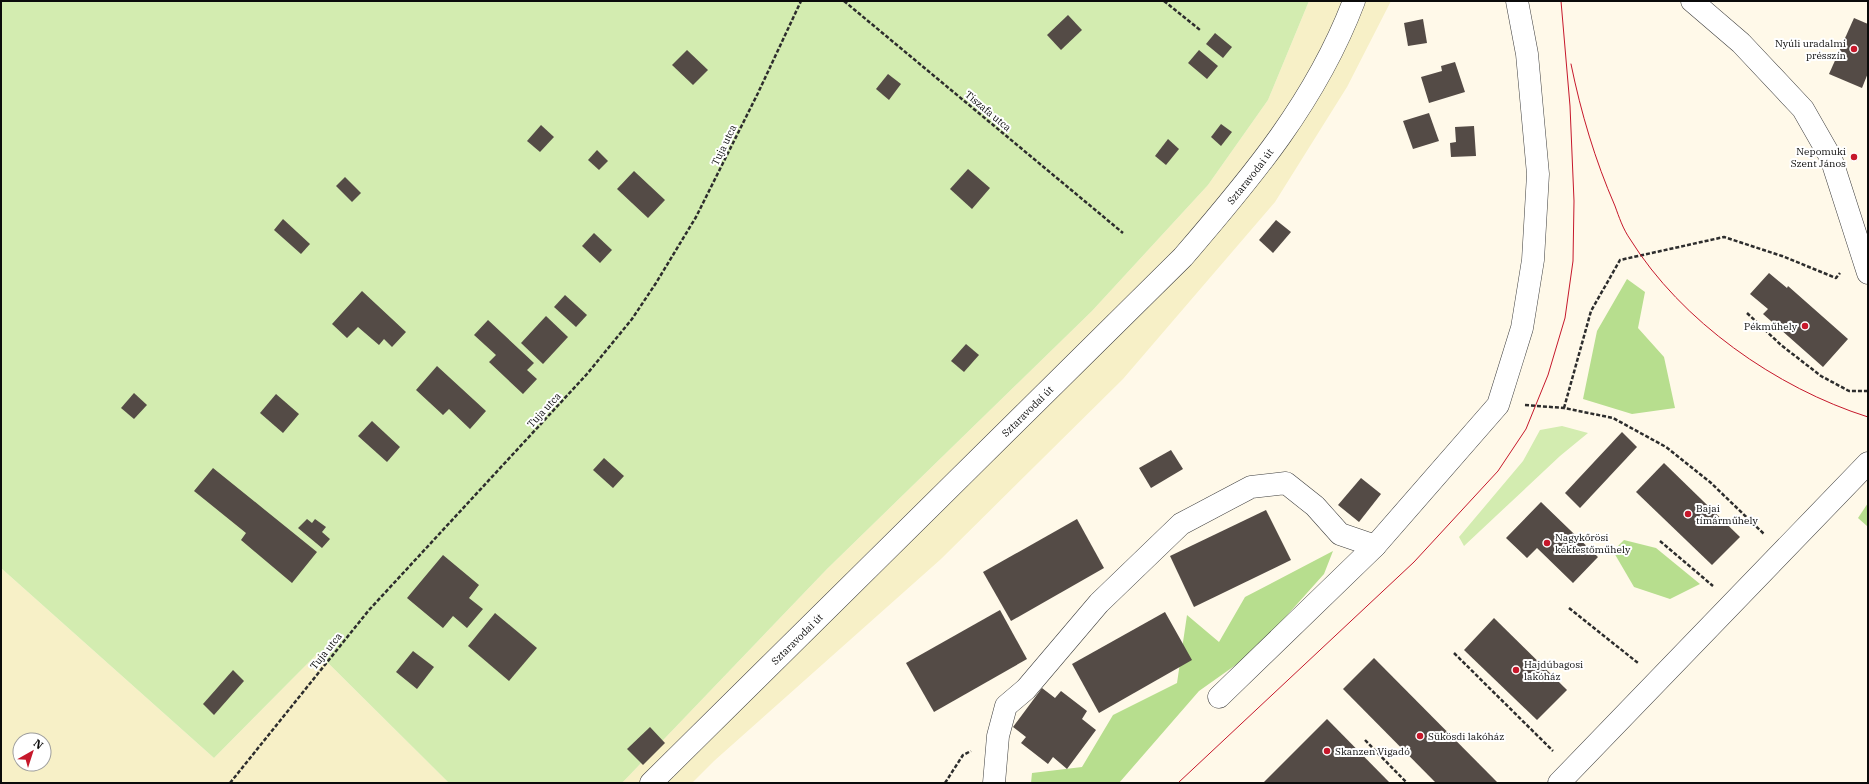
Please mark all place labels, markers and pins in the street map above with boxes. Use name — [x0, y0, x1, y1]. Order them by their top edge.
place label: Nyúli uradalmi présszín — [1775, 37, 1847, 62]
marker: Nyúli uradalmi présszín — [1849, 44, 1859, 54]
place label: Nepomuki Szent János — [1791, 145, 1846, 170]
marker: Nepomuki Szent János — [1849, 152, 1859, 162]
place label: Pékműhely — [1744, 320, 1798, 333]
marker: Pékműhely — [1800, 321, 1810, 331]
place label: Bajai tímárműhely — [1696, 502, 1758, 527]
marker: Bajai tímárműhely — [1683, 509, 1693, 519]
place label: Nagykőrösi kékfestőműhely — [1555, 531, 1631, 556]
marker: Nagykőrösi kékfestőműhely — [1542, 538, 1552, 548]
place label: Hajdúbagosi lakóház — [1524, 658, 1583, 683]
marker: Hajdúbagosi lakóház — [1511, 665, 1521, 675]
place label: Sükösdi lakóház — [1428, 730, 1504, 743]
marker: Sükösdi lakóház — [1415, 731, 1425, 741]
place label: Skanzen Vigadó — [1335, 745, 1410, 758]
marker: Skanzen Vigadó — [1322, 746, 1332, 756]

